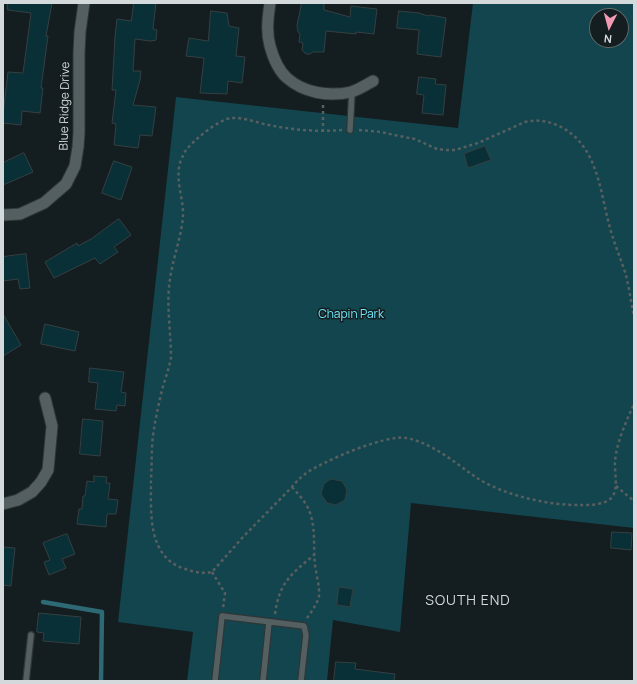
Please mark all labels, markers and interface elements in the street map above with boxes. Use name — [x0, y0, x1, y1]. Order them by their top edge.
north arrow — [589, 8, 629, 48]
text: N — [603, 32, 613, 47]
street label: Blue Ridge Drive — [57, 62, 73, 150]
park label: Chapin Park — [318, 308, 384, 322]
district label: SOUTH END — [425, 593, 511, 609]

